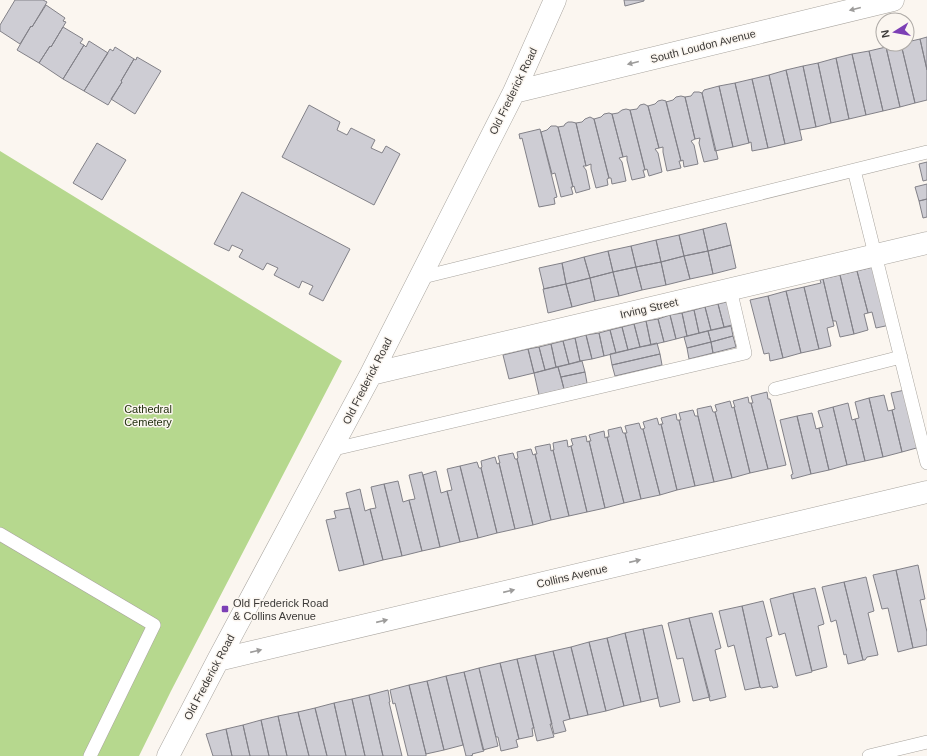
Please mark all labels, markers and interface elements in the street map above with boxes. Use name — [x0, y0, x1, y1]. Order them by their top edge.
one-way arrow — [849, 7, 861, 13]
north arrow — [875, 12, 915, 52]
street label: South Loudon Avenue — [649, 27, 757, 65]
text: N — [879, 29, 892, 39]
street label: Old Frederick Road — [487, 46, 539, 136]
one-way arrow — [627, 60, 639, 66]
street label: Irving Street — [619, 295, 679, 321]
street label: Old Frederick Road — [340, 336, 394, 426]
park label: Cathedral Cemetery — [124, 403, 172, 428]
one-way arrow — [629, 558, 642, 564]
street label: Collins Avenue — [535, 562, 609, 590]
one-way arrow — [503, 588, 515, 594]
place label: Old Frederick Road & Collins Avenue — [233, 597, 328, 622]
marker: Old Frederick Road & Collins Avenue — [220, 604, 230, 614]
one-way arrow — [377, 618, 389, 624]
street label: Old Frederick Road — [181, 632, 237, 722]
one-way arrow — [250, 648, 262, 654]

